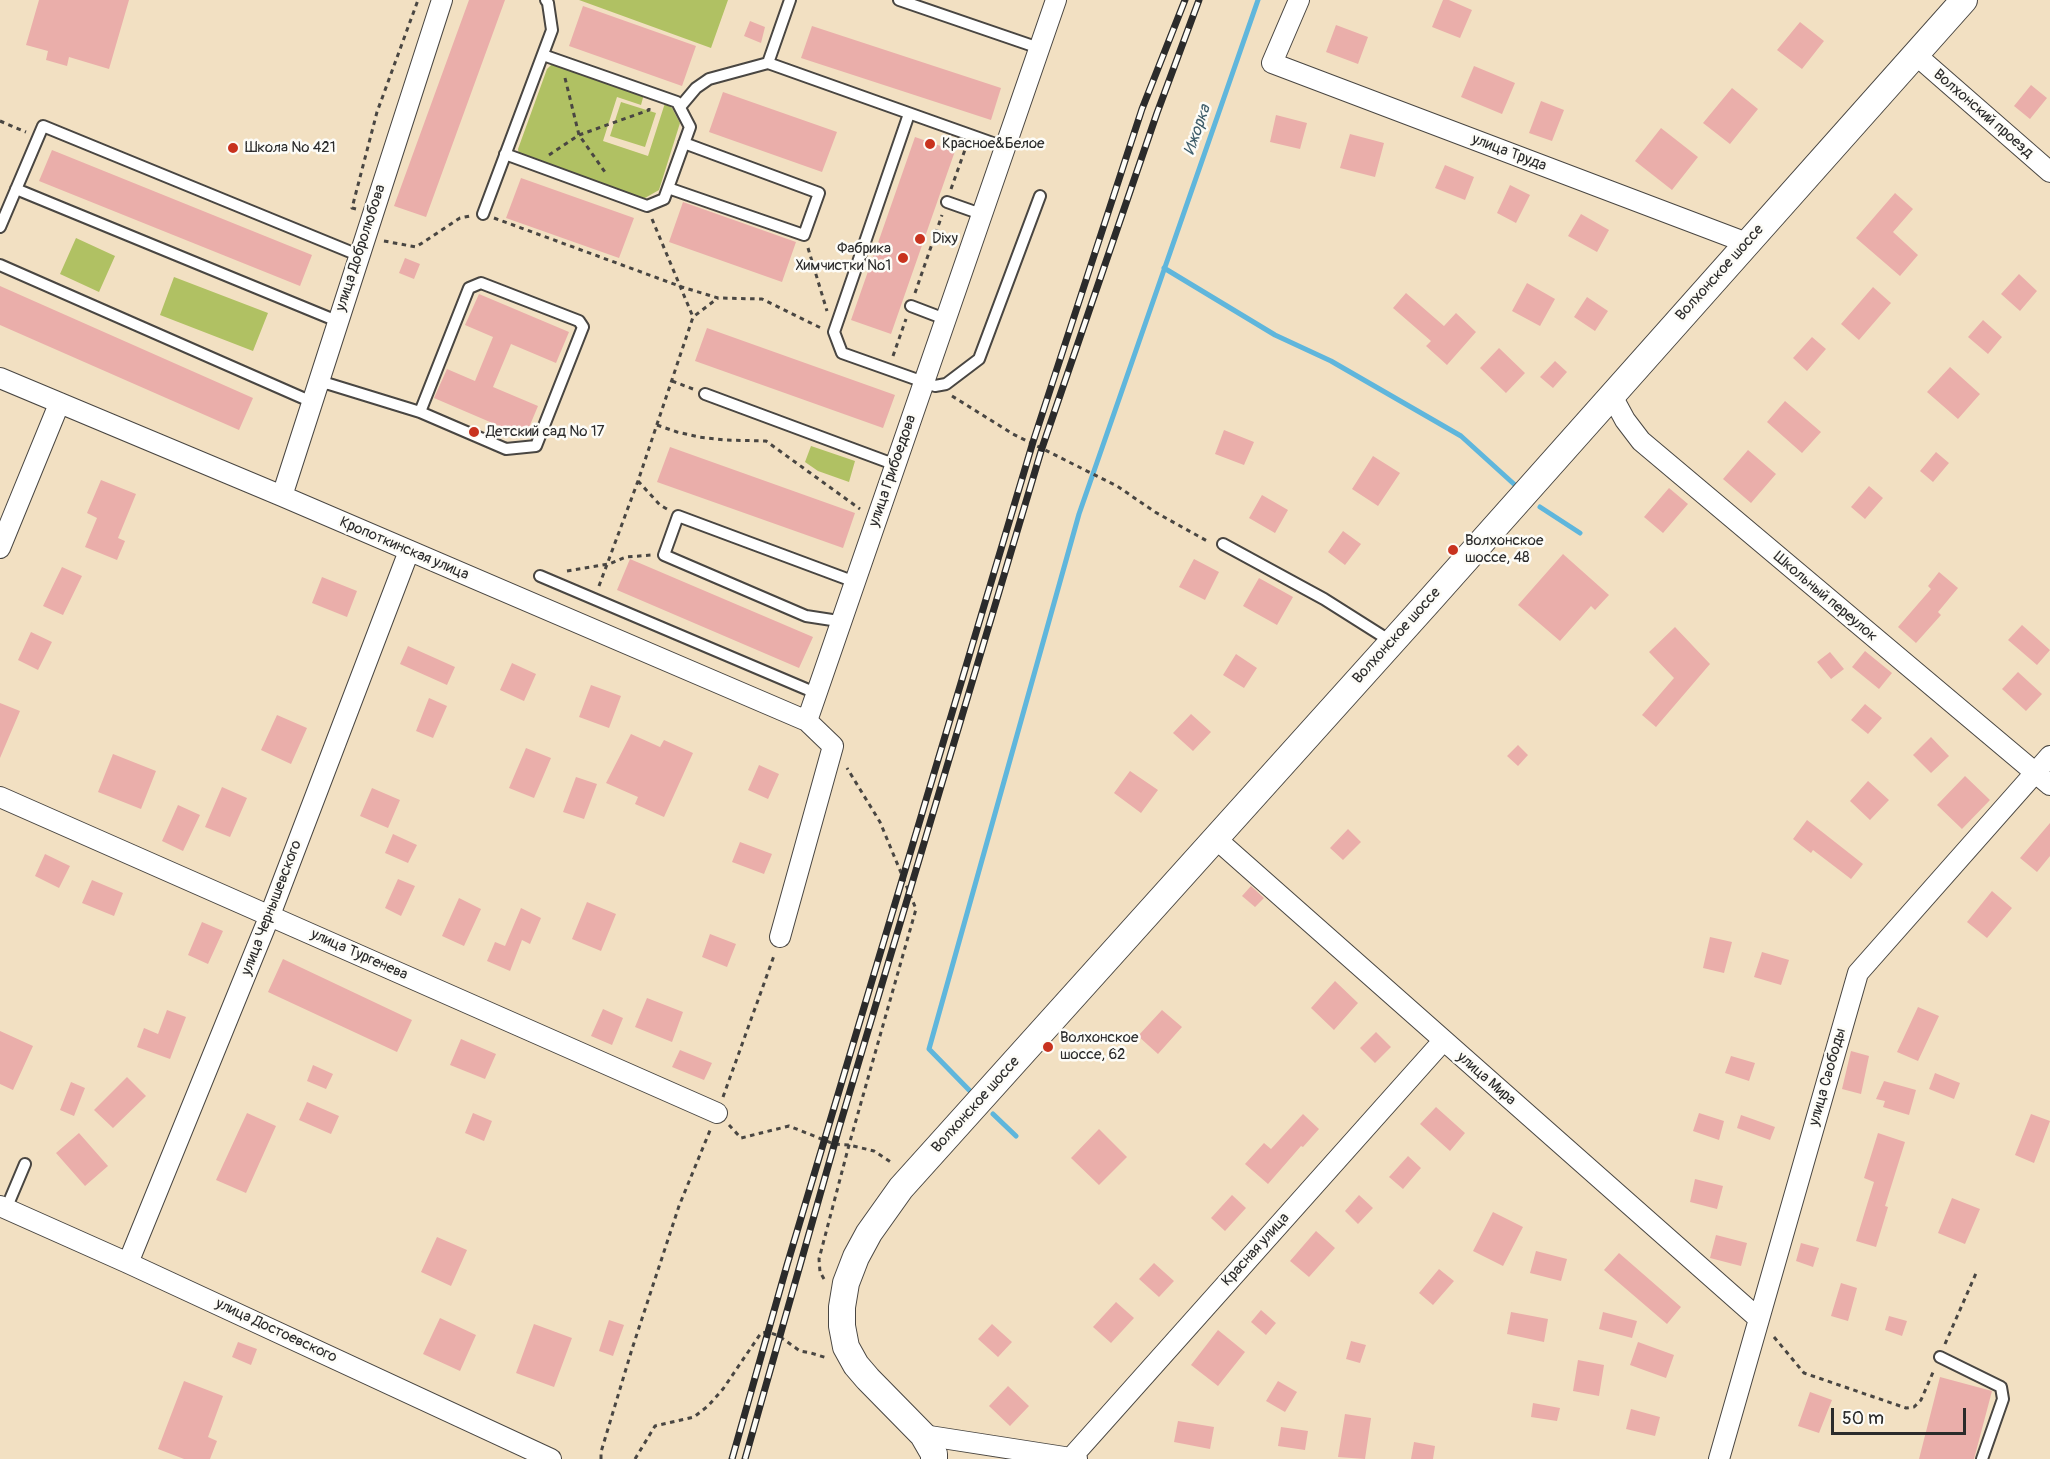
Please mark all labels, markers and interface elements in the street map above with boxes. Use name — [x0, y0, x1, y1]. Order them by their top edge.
street label: Волхонский проезд — [1929, 66, 2037, 162]
water label: Ижорка — [1181, 102, 1215, 158]
street label: улица Труда — [1469, 131, 1549, 175]
place label: Красное&Белое — [942, 135, 1044, 153]
marker: Красное&Белое — [923, 137, 937, 151]
place label: Школа № 421 — [245, 139, 336, 157]
marker: Школа № 421 — [226, 141, 240, 155]
street label: улица Добролюбова — [332, 182, 390, 314]
street label: Волхонское шоссе — [1672, 221, 1768, 325]
place label: Dixy — [932, 230, 958, 248]
marker: Dixy — [913, 232, 927, 246]
place label: Фабрика Химчистки №1 — [796, 240, 891, 275]
marker: Фабрика Химчистки №1 — [896, 251, 910, 265]
street label: улица Грибоедова — [865, 413, 921, 529]
place label: Детский сад № 17 — [486, 423, 604, 441]
marker: Детский сад № 17 — [467, 425, 481, 439]
street label: Кропоткинская улица — [337, 514, 471, 584]
place label: Волхонское шоссе, 48 — [1465, 532, 1543, 567]
marker: Волхонское шоссе, 48 — [1446, 543, 1460, 557]
street label: Школьный переулок — [1769, 548, 1881, 646]
street label: Волхонское шоссе — [1349, 584, 1445, 688]
street label: улица Чернышевского — [238, 838, 306, 978]
street label: улица Тургенева — [308, 926, 410, 984]
street label: улица Свободы — [1805, 1026, 1851, 1128]
place label: Волхонское шоссе, 62 — [1060, 1029, 1138, 1064]
marker: Волхонское шоссе, 62 — [1041, 1040, 1055, 1054]
street label: улица Мира — [1453, 1049, 1519, 1109]
street label: Волхонское шоссе — [928, 1053, 1024, 1157]
street label: Красная улица — [1218, 1210, 1294, 1290]
street label: улица Достоевского — [212, 1295, 340, 1367]
scale bar — [1834, 1396, 1969, 1434]
text: 50 m — [1842, 1407, 1884, 1430]

